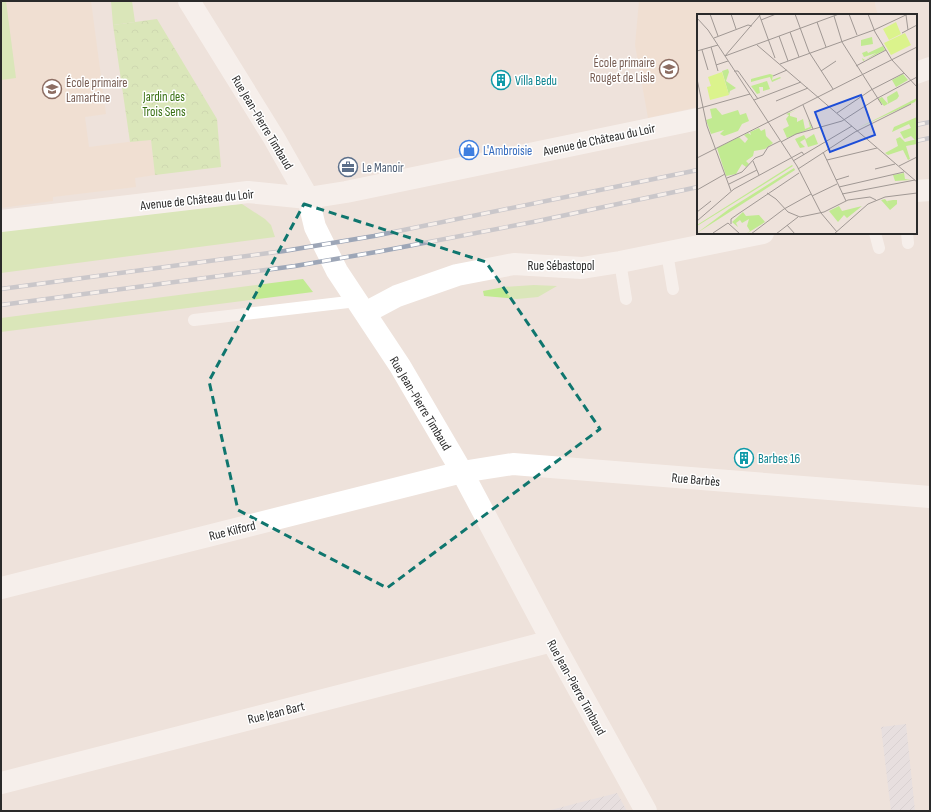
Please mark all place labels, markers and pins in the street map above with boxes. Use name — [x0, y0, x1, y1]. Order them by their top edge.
place label: École primaire Rouget de Lisle — [590, 55, 655, 86]
school or university icon: École primaire Rouget de Lisle — [658, 58, 680, 80]
building icon: Villa Bedu — [490, 69, 512, 91]
place label: Villa Bedu — [515, 73, 557, 89]
place label: École primaire Lamartine — [66, 75, 128, 106]
school or university icon: École primaire Lamartine — [41, 78, 63, 100]
shop icon: L'Ambroisie — [458, 139, 480, 161]
place label: L'Ambroisie — [483, 143, 532, 159]
office icon: Le Manoir — [337, 156, 359, 178]
place label: Le Manoir — [362, 160, 404, 176]
building icon: Barbes 16 — [733, 447, 755, 469]
place label: Barbes 16 — [758, 451, 800, 467]

